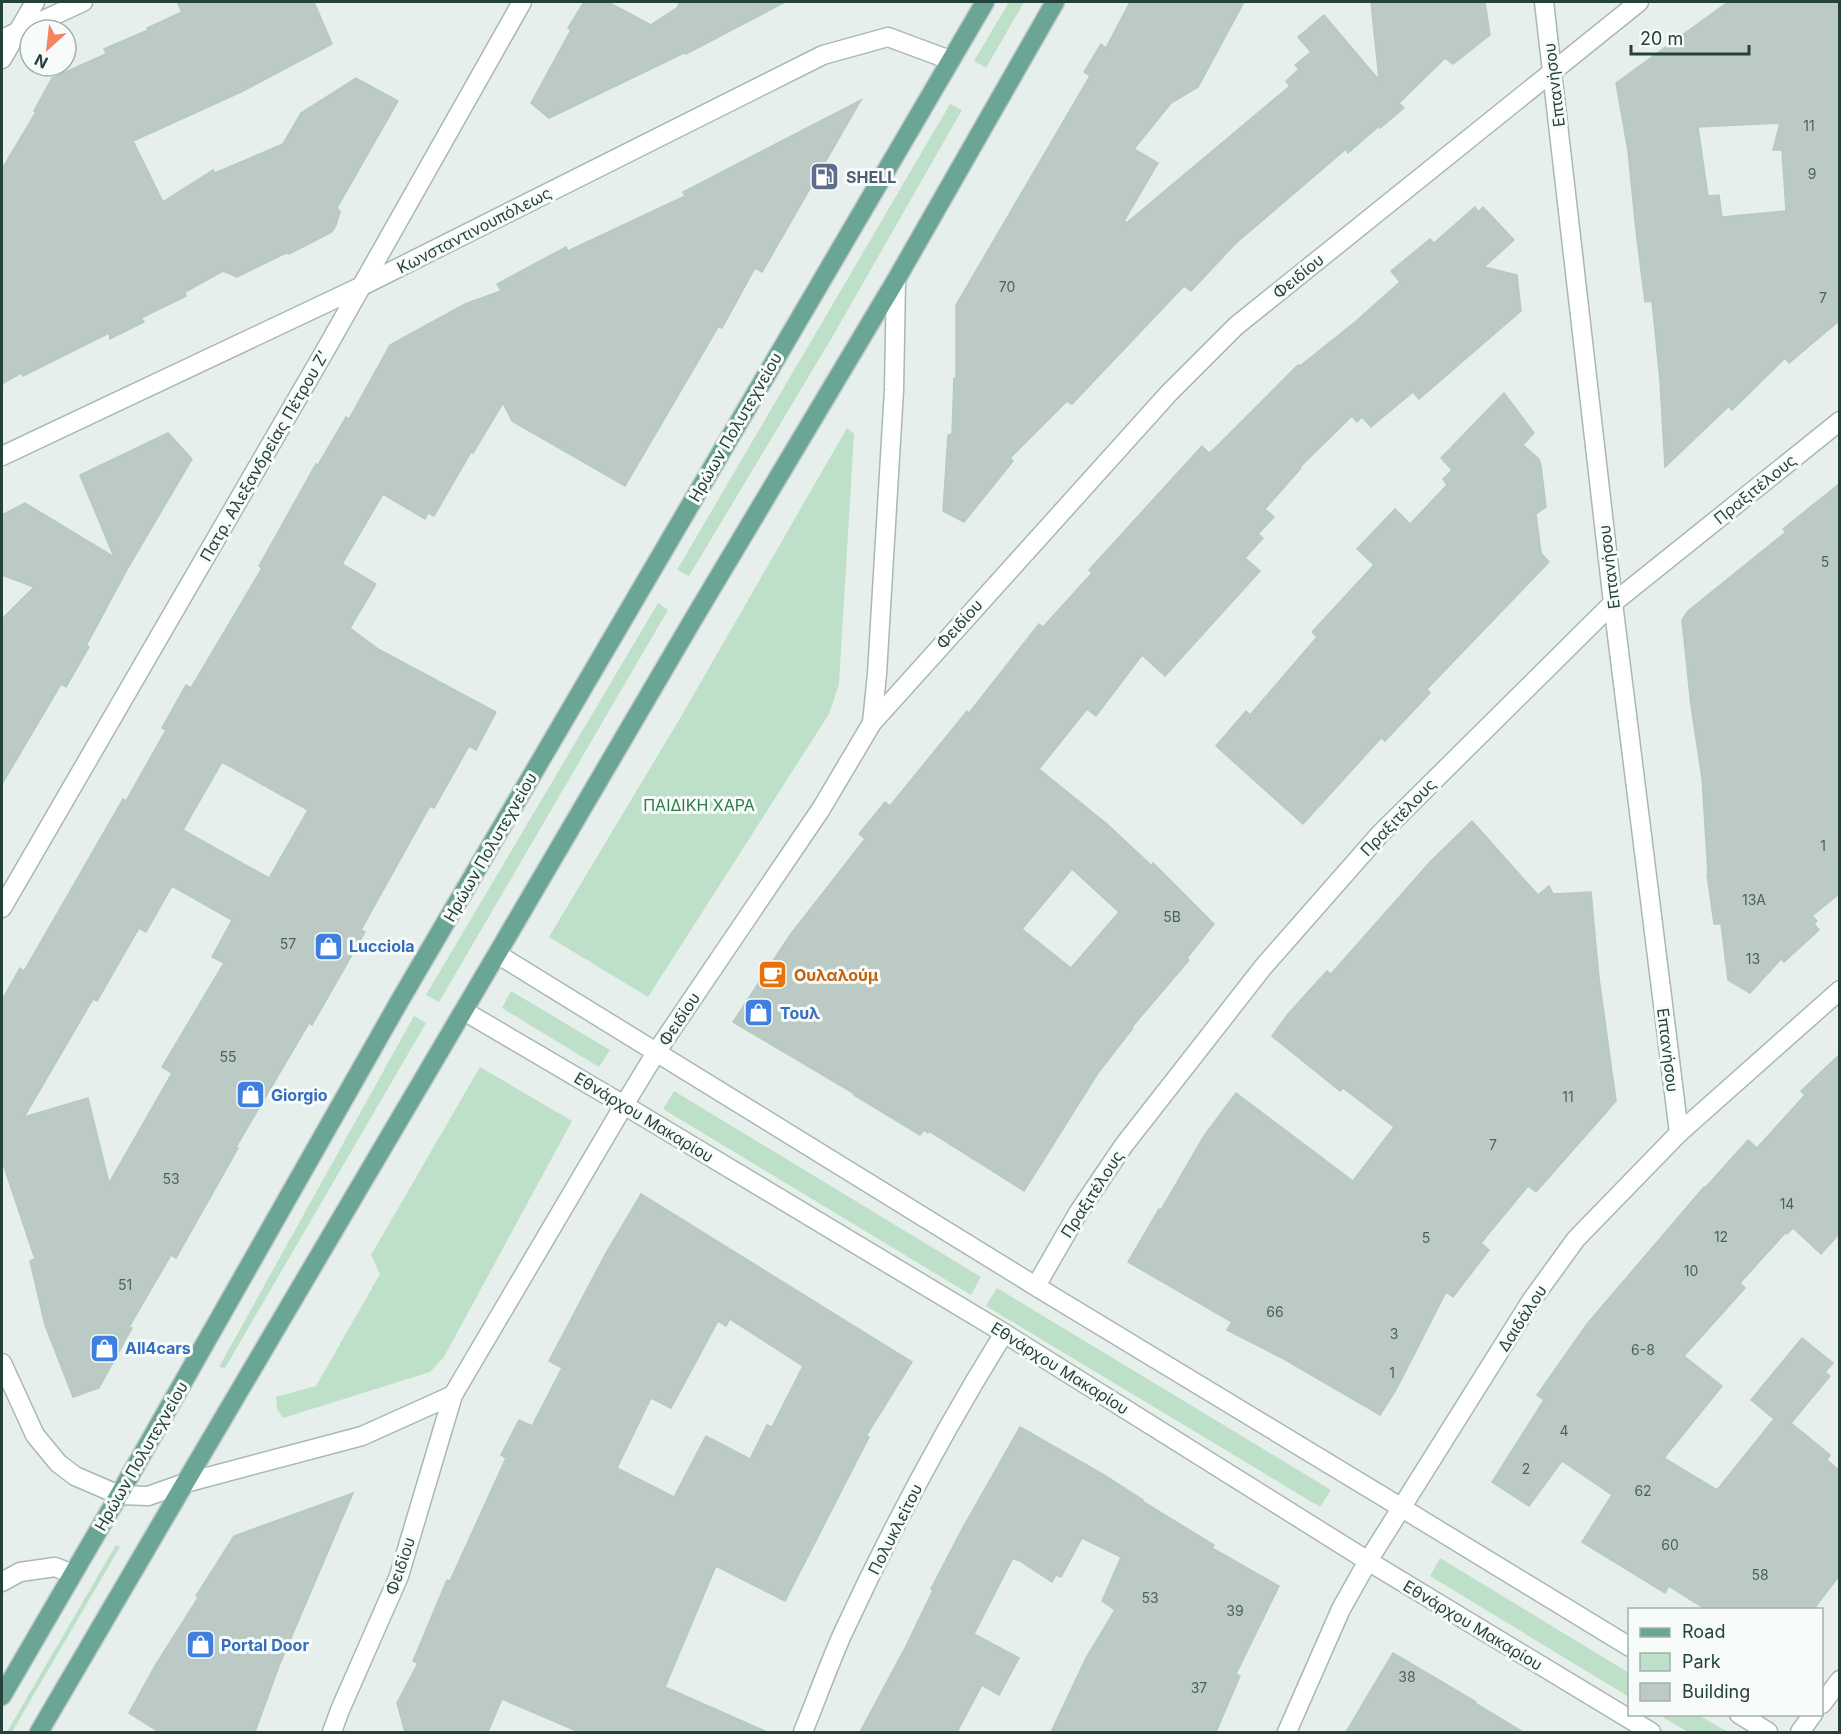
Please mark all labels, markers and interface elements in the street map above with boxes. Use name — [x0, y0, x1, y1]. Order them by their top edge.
north arrow — [18, 18, 78, 78]
scale bar — [1631, 18, 1750, 56]
text: 20 m — [1640, 28, 1683, 49]
street label: Επτανήσου — [1539, 42, 1569, 128]
text: N — [31, 50, 51, 73]
house number: 11 — [1803, 117, 1815, 134]
fuel station icon: SHELL — [809, 161, 841, 193]
house number: 9 — [1808, 165, 1816, 182]
place label: SHELL — [846, 167, 896, 187]
street label: Κωνσταντινουπόλεως — [394, 182, 554, 278]
street label: Φειδίου — [1268, 249, 1328, 303]
house number: 70 — [999, 278, 1015, 295]
house number: 7 — [1819, 289, 1827, 306]
street label: Πατρ. Αλεξανδρείας Πέτρου Ζ’ — [195, 347, 333, 565]
street label: Ηρώων Πολυτεχνείου — [684, 349, 786, 505]
street label: Πραξιτέλους — [1710, 450, 1800, 528]
street label: Επτανήσου — [1594, 524, 1624, 610]
house number: 5 — [1821, 553, 1829, 570]
street label: Φειδίου — [932, 595, 986, 653]
street label: Ηρώων Πολυτεχνείου — [439, 769, 541, 925]
street label: Πραξιτέλους — [1356, 774, 1440, 860]
park label: ΠΑΙΔΙΚΗ ΧΑΡΑ — [643, 795, 755, 815]
house number: 1 — [1820, 837, 1826, 854]
house number: 13Α — [1742, 891, 1766, 908]
house number: 5Β — [1163, 908, 1181, 925]
shop icon: Lucciola — [312, 930, 344, 962]
house number: 57 — [280, 935, 296, 952]
place label: Lucciola — [349, 936, 415, 956]
house number: 13 — [1746, 950, 1760, 967]
cafe icon: Ουλαλούμ — [757, 959, 789, 991]
place label: Ουλαλούμ — [794, 965, 878, 985]
street label: Φειδίου — [654, 989, 704, 1049]
shop icon: Τουλ — [743, 997, 775, 1029]
place label: Τουλ — [780, 1003, 820, 1023]
street label: Επτανήσου — [1653, 1007, 1683, 1093]
house number: 55 — [219, 1048, 237, 1065]
street label: Εθνάρχου Μακαρίου — [571, 1068, 717, 1166]
shop icon: Giorgio — [234, 1079, 266, 1111]
place label: Giorgio — [271, 1085, 328, 1105]
house number: 11 — [1562, 1088, 1574, 1105]
house number: 7 — [1489, 1136, 1497, 1153]
street label: Πραξιτέλους — [1056, 1147, 1128, 1241]
house number: 53 — [162, 1170, 180, 1187]
house number: 14 — [1780, 1195, 1794, 1212]
house number: 12 — [1714, 1228, 1728, 1245]
house number: 5 — [1422, 1229, 1430, 1246]
house number: 10 — [1684, 1262, 1698, 1279]
house number: 51 — [118, 1276, 132, 1293]
street label: Δαιδάλου — [1493, 1281, 1551, 1355]
house number: 66 — [1266, 1303, 1284, 1320]
street label: Εθνάρχου Μακαρίου — [987, 1317, 1133, 1419]
house number: 3 — [1390, 1325, 1398, 1342]
shop icon: All4cars — [88, 1332, 120, 1364]
place label: All4cars — [125, 1338, 191, 1358]
house number: 6-8 — [1631, 1341, 1655, 1358]
house number: 1 — [1389, 1364, 1395, 1381]
street label: Ηρώων Πολυτεχνείου — [90, 1378, 192, 1534]
house number: 4 — [1559, 1422, 1569, 1439]
house number: 2 — [1522, 1460, 1530, 1477]
street label: Πολυκλείτου — [864, 1480, 926, 1578]
house number: 62 — [1634, 1482, 1652, 1499]
street label: Φειδίου — [381, 1534, 419, 1598]
house number: 60 — [1661, 1536, 1679, 1553]
house number: 58 — [1751, 1566, 1769, 1583]
street label: Εθνάρχου Μακαρίου — [1400, 1576, 1546, 1674]
house number: 53 — [1141, 1589, 1159, 1606]
house number: 39 — [1226, 1602, 1244, 1619]
legend — [1628, 1608, 1823, 1716]
text: Road — [1682, 1621, 1725, 1642]
shop icon: Portal Door — [184, 1629, 216, 1661]
place label: Portal Door — [221, 1635, 309, 1655]
text: Park — [1682, 1651, 1721, 1672]
house number: 38 — [1398, 1668, 1416, 1685]
house number: 37 — [1191, 1679, 1207, 1696]
text: Building — [1682, 1681, 1750, 1702]

